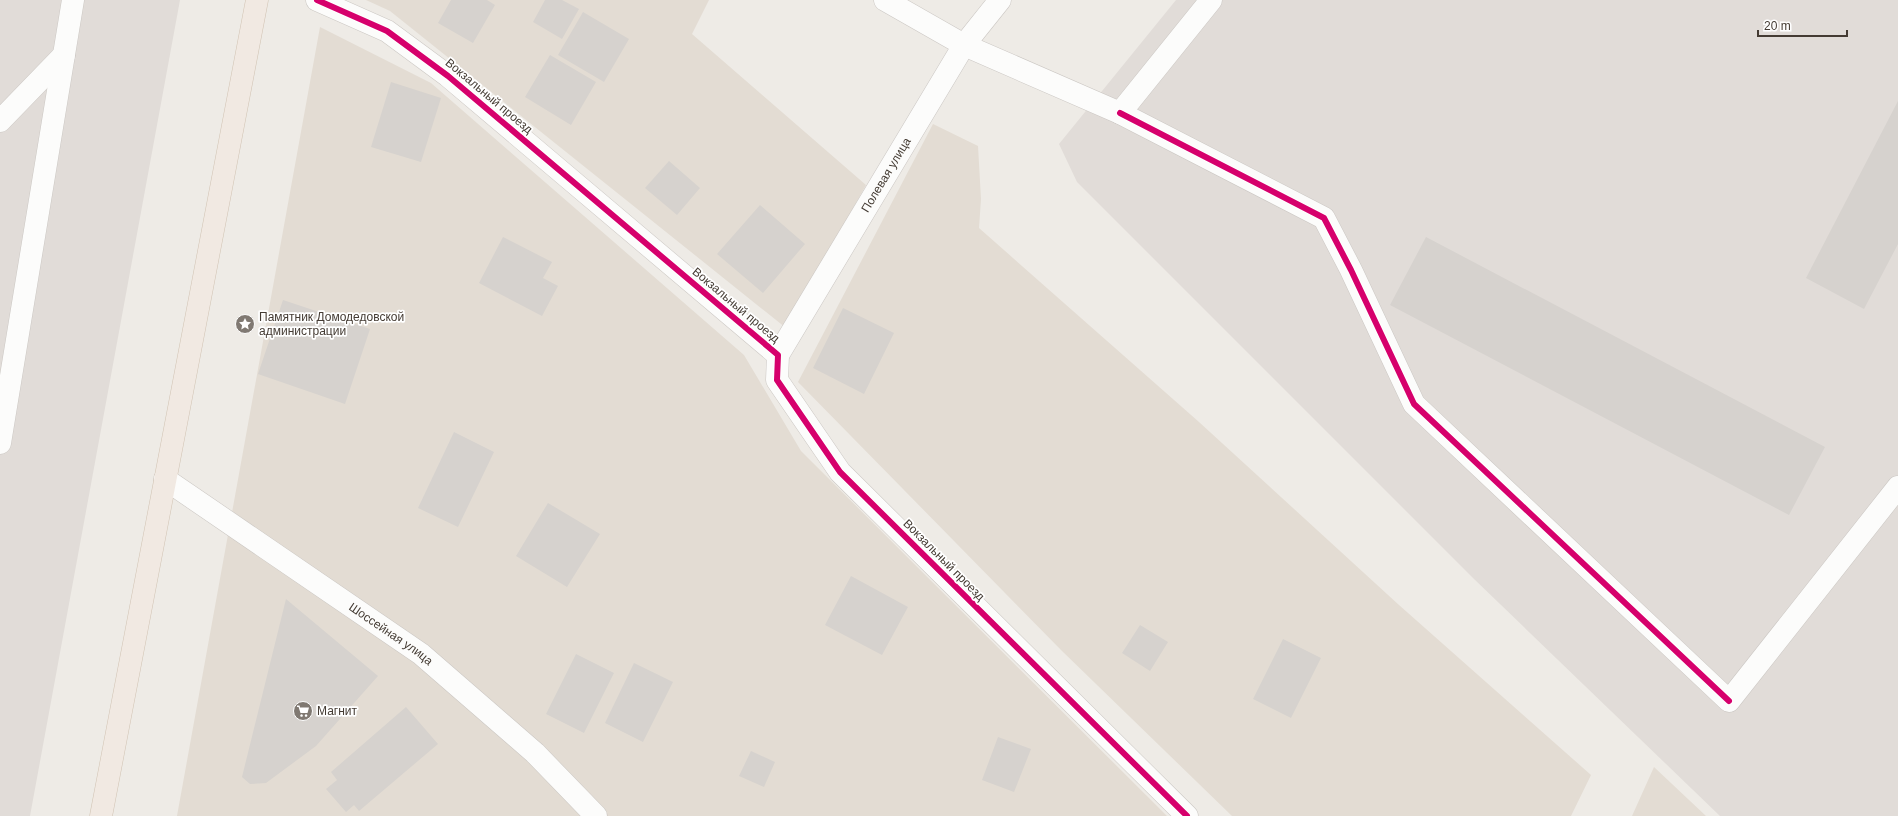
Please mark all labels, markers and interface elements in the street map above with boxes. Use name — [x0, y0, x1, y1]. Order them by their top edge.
scale bar — [1758, 12, 1847, 38]
text: 20 m — [1764, 19, 1791, 33]
street label: Вокзальный проезд — [443, 56, 535, 136]
street label: Полевая улица — [858, 135, 914, 215]
street label: Вокзальный проезд — [690, 265, 782, 345]
place label: Памятник Домодедовской администрации — [259, 310, 404, 338]
place icon: Памятник Домодедовской администрации — [234, 313, 256, 335]
street label: Вокзальный проезд — [900, 516, 988, 604]
street label: Шоссейная улица — [346, 600, 436, 668]
supermarket icon: Магнит — [292, 700, 314, 722]
place label: Магнит — [317, 704, 358, 718]

